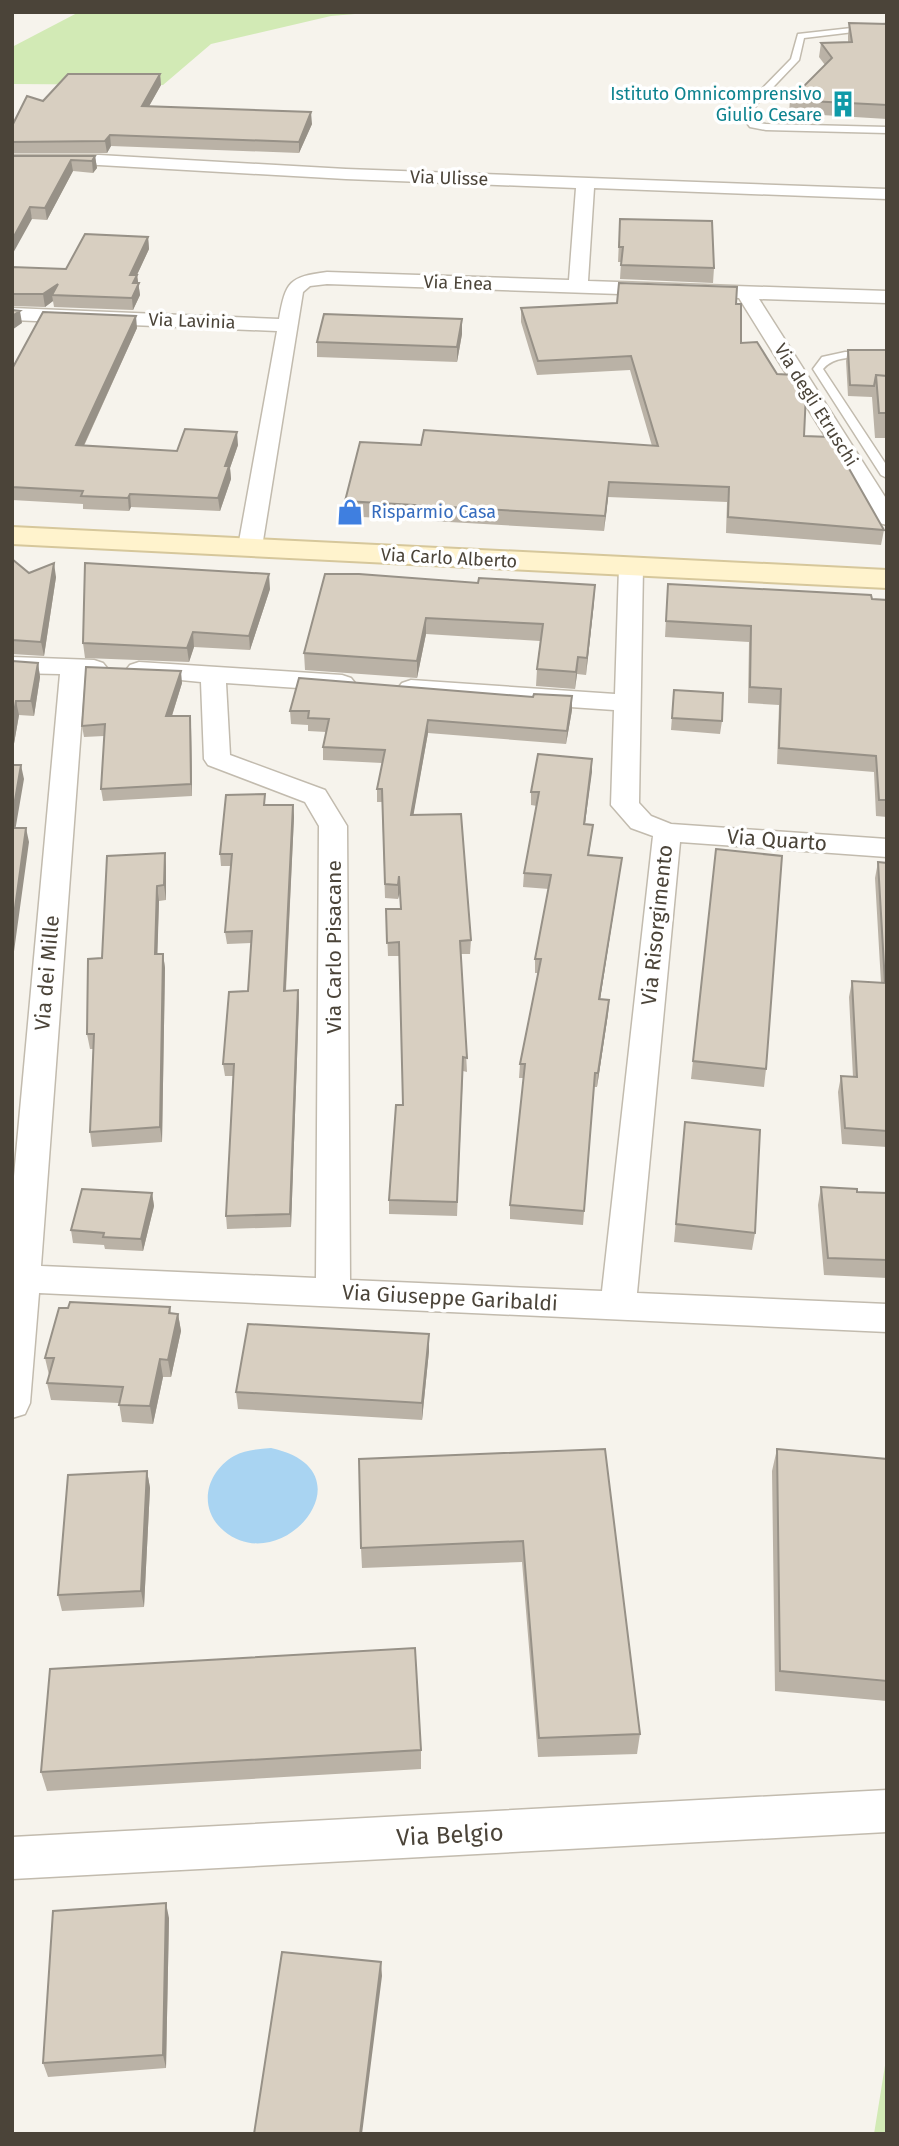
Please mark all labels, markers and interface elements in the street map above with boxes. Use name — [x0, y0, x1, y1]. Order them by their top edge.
place label: Istituto Omnicomprensivo Giulio Cesare — [610, 83, 822, 126]
building icon: Istituto Omnicomprensivo Giulio Cesare — [828, 89, 858, 119]
street label: Via Ulisse — [409, 166, 489, 190]
street label: Via Enea — [423, 271, 493, 295]
street label: Via Lavinia — [148, 308, 236, 334]
street label: Via degli Etruschi — [769, 340, 863, 470]
shop icon: Risparmio Casa — [335, 497, 365, 527]
place label: Risparmio Casa — [371, 501, 496, 523]
street label: Via Carlo Alberto — [380, 543, 518, 573]
street label: Via Quarto — [726, 824, 828, 856]
street label: Via Risorgimento — [636, 843, 678, 1007]
street label: Via Carlo Pisacane — [321, 860, 347, 1034]
street label: Via dei Mille — [29, 914, 65, 1032]
street label: Via Giuseppe Garibaldi — [342, 1279, 558, 1317]
street label: Via Belgio — [396, 1818, 504, 1852]

